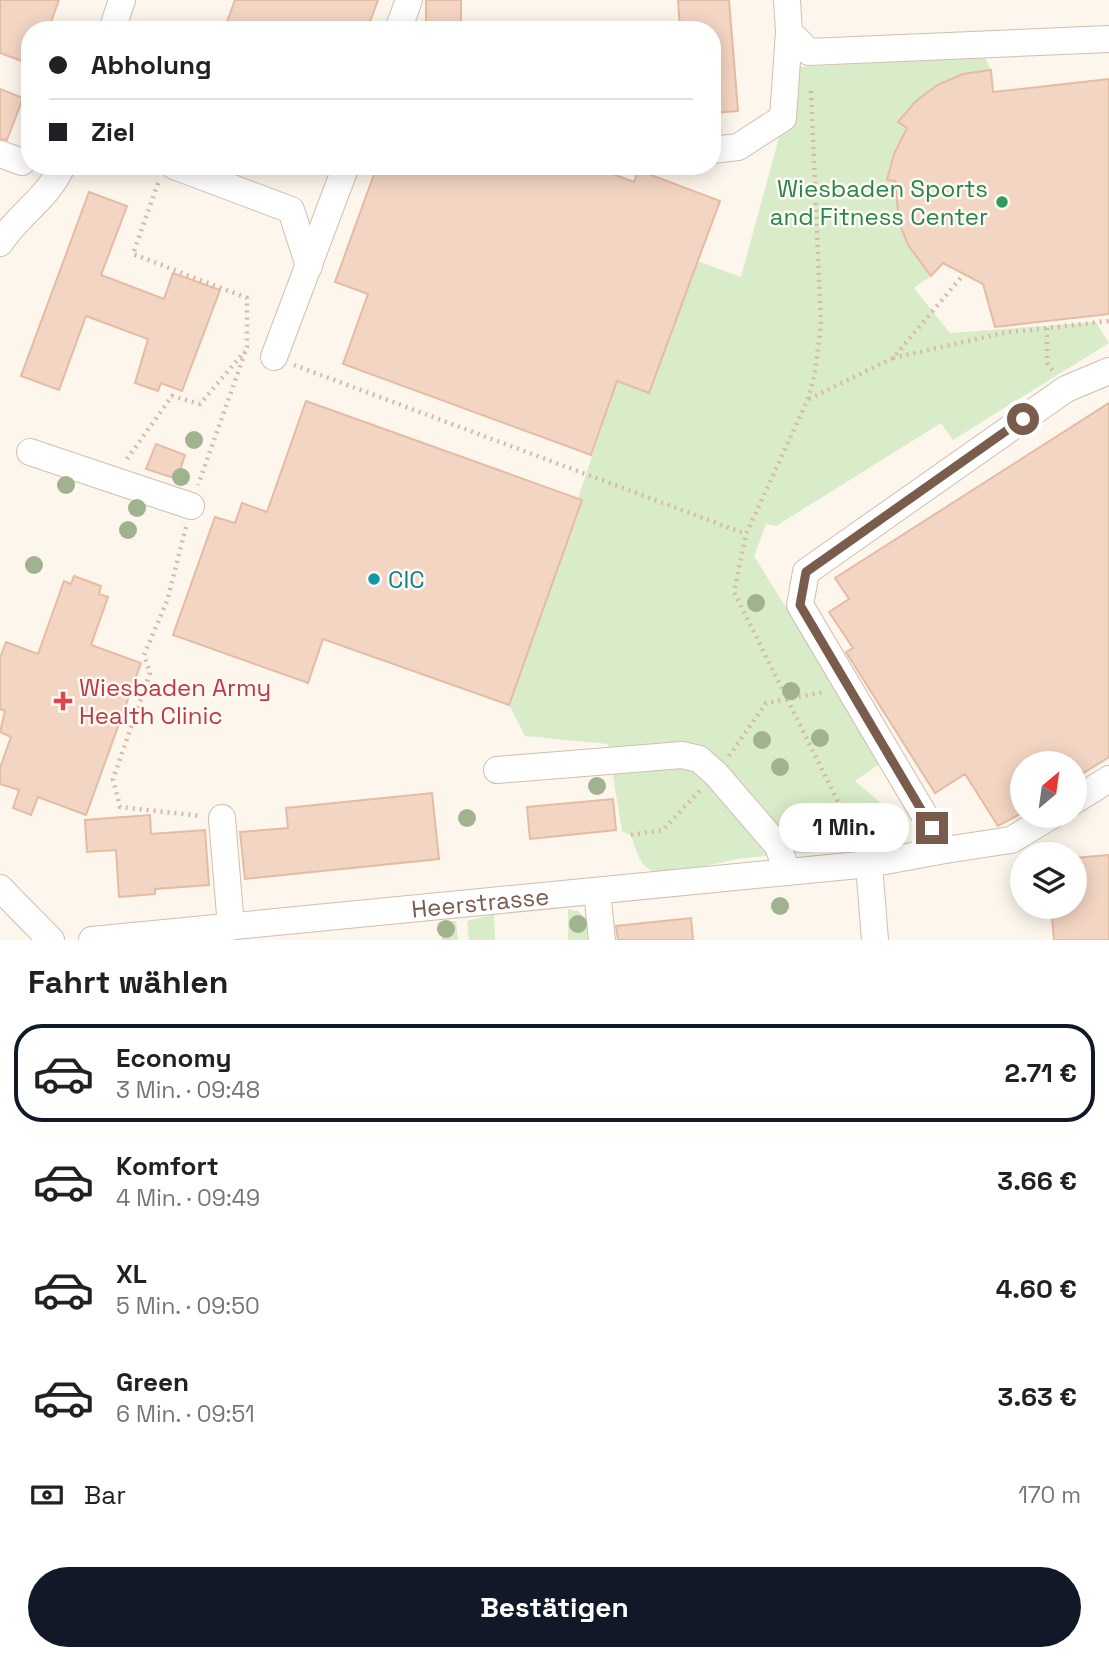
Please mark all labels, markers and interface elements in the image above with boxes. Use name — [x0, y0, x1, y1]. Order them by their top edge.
text: Abholung — [91, 48, 212, 82]
text: Ziel — [91, 115, 135, 149]
place label: Wiesbaden Sports and Fitness Center — [770, 173, 988, 232]
marker: Wiesbaden Sports and Fitness Center — [994, 194, 1010, 210]
route start — [1007, 403, 1039, 435]
place label: CIC — [388, 564, 425, 595]
marker: CIC — [366, 571, 382, 587]
place label: Wiesbaden Army Health Clinic — [79, 672, 271, 731]
marker: Wiesbaden Army Health Clinic — [53, 691, 73, 711]
north arrow — [1010, 751, 1087, 828]
map controls — [1010, 751, 1087, 919]
callout: 1 Min. — [778, 804, 908, 852]
text: 1 Min. — [812, 812, 876, 842]
route end — [916, 812, 948, 844]
button: layers — [1010, 842, 1087, 919]
street label: Heerstrasse — [410, 880, 550, 924]
text: Fahrt wählen — [28, 962, 228, 1002]
text: Economy — [116, 1041, 232, 1075]
icon: car — [32, 1042, 95, 1105]
text: 2.71 € — [1005, 1056, 1077, 1090]
text: 3 Min. · 09:48 — [116, 1075, 260, 1105]
text: Komfort — [116, 1149, 219, 1183]
icon: car — [32, 1150, 95, 1213]
text: 3.66 € — [997, 1164, 1077, 1198]
text: 4 Min. · 09:49 — [116, 1183, 260, 1213]
text: XL — [116, 1257, 147, 1291]
icon: car — [32, 1258, 95, 1321]
text: 4.60 € — [996, 1272, 1077, 1306]
text: 5 Min. · 09:50 — [116, 1291, 260, 1321]
text: Green — [116, 1365, 189, 1399]
icon: car — [32, 1366, 95, 1429]
text: 3.63 € — [998, 1380, 1077, 1414]
text: 6 Min. · 09:51 — [116, 1399, 255, 1429]
icon: cash — [28, 1476, 66, 1514]
text: Bar — [84, 1478, 126, 1512]
text: 170 m — [1018, 1480, 1081, 1510]
button: Bestätigen — [28, 1567, 1081, 1647]

